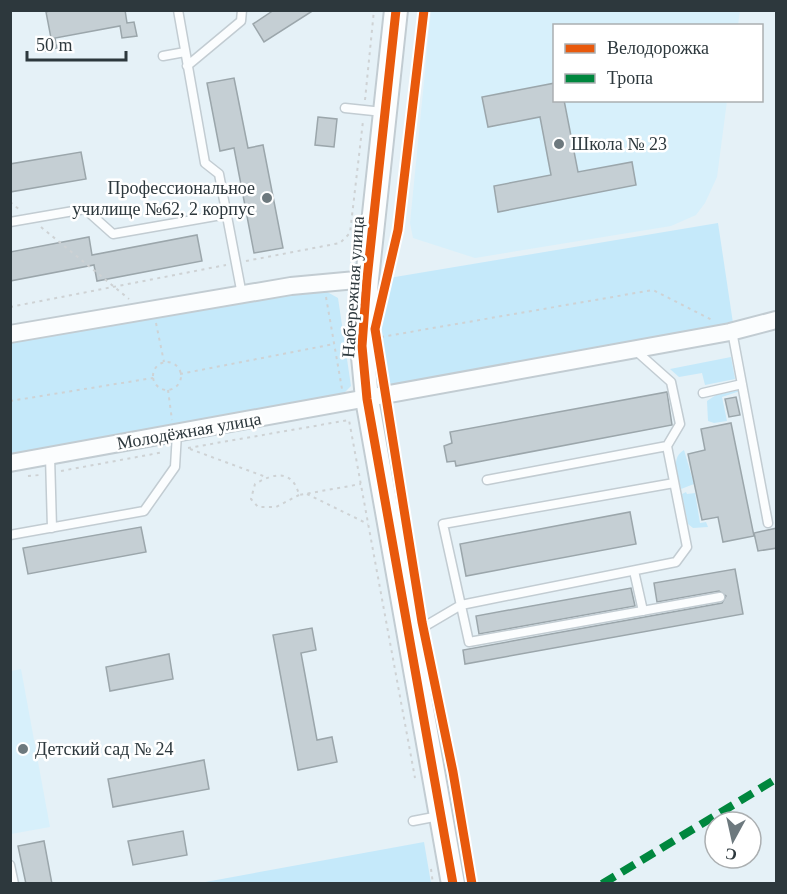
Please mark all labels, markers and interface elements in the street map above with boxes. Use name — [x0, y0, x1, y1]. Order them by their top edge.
scale bar — [27, 24, 126, 62]
legend — [553, 24, 763, 102]
text: 50 m — [36, 35, 73, 55]
text: Велодорожка — [607, 38, 709, 58]
text: Тропа — [607, 68, 653, 88]
place label: Школа № 23 — [571, 134, 667, 154]
marker: Школа № 23 — [552, 137, 566, 151]
place label: Профессиональное училище №62, 2 корпус — [72, 178, 255, 219]
marker: Профессиональное училище №62, 2 корпус — [260, 191, 274, 205]
street label: Набережная улица — [338, 215, 368, 359]
street label: Молодёжная улица — [115, 408, 263, 454]
place label: Детский сад № 24 — [35, 739, 174, 759]
marker: Детский сад № 24 — [16, 742, 30, 756]
north arrow — [703, 810, 763, 870]
text: С — [724, 845, 738, 864]

